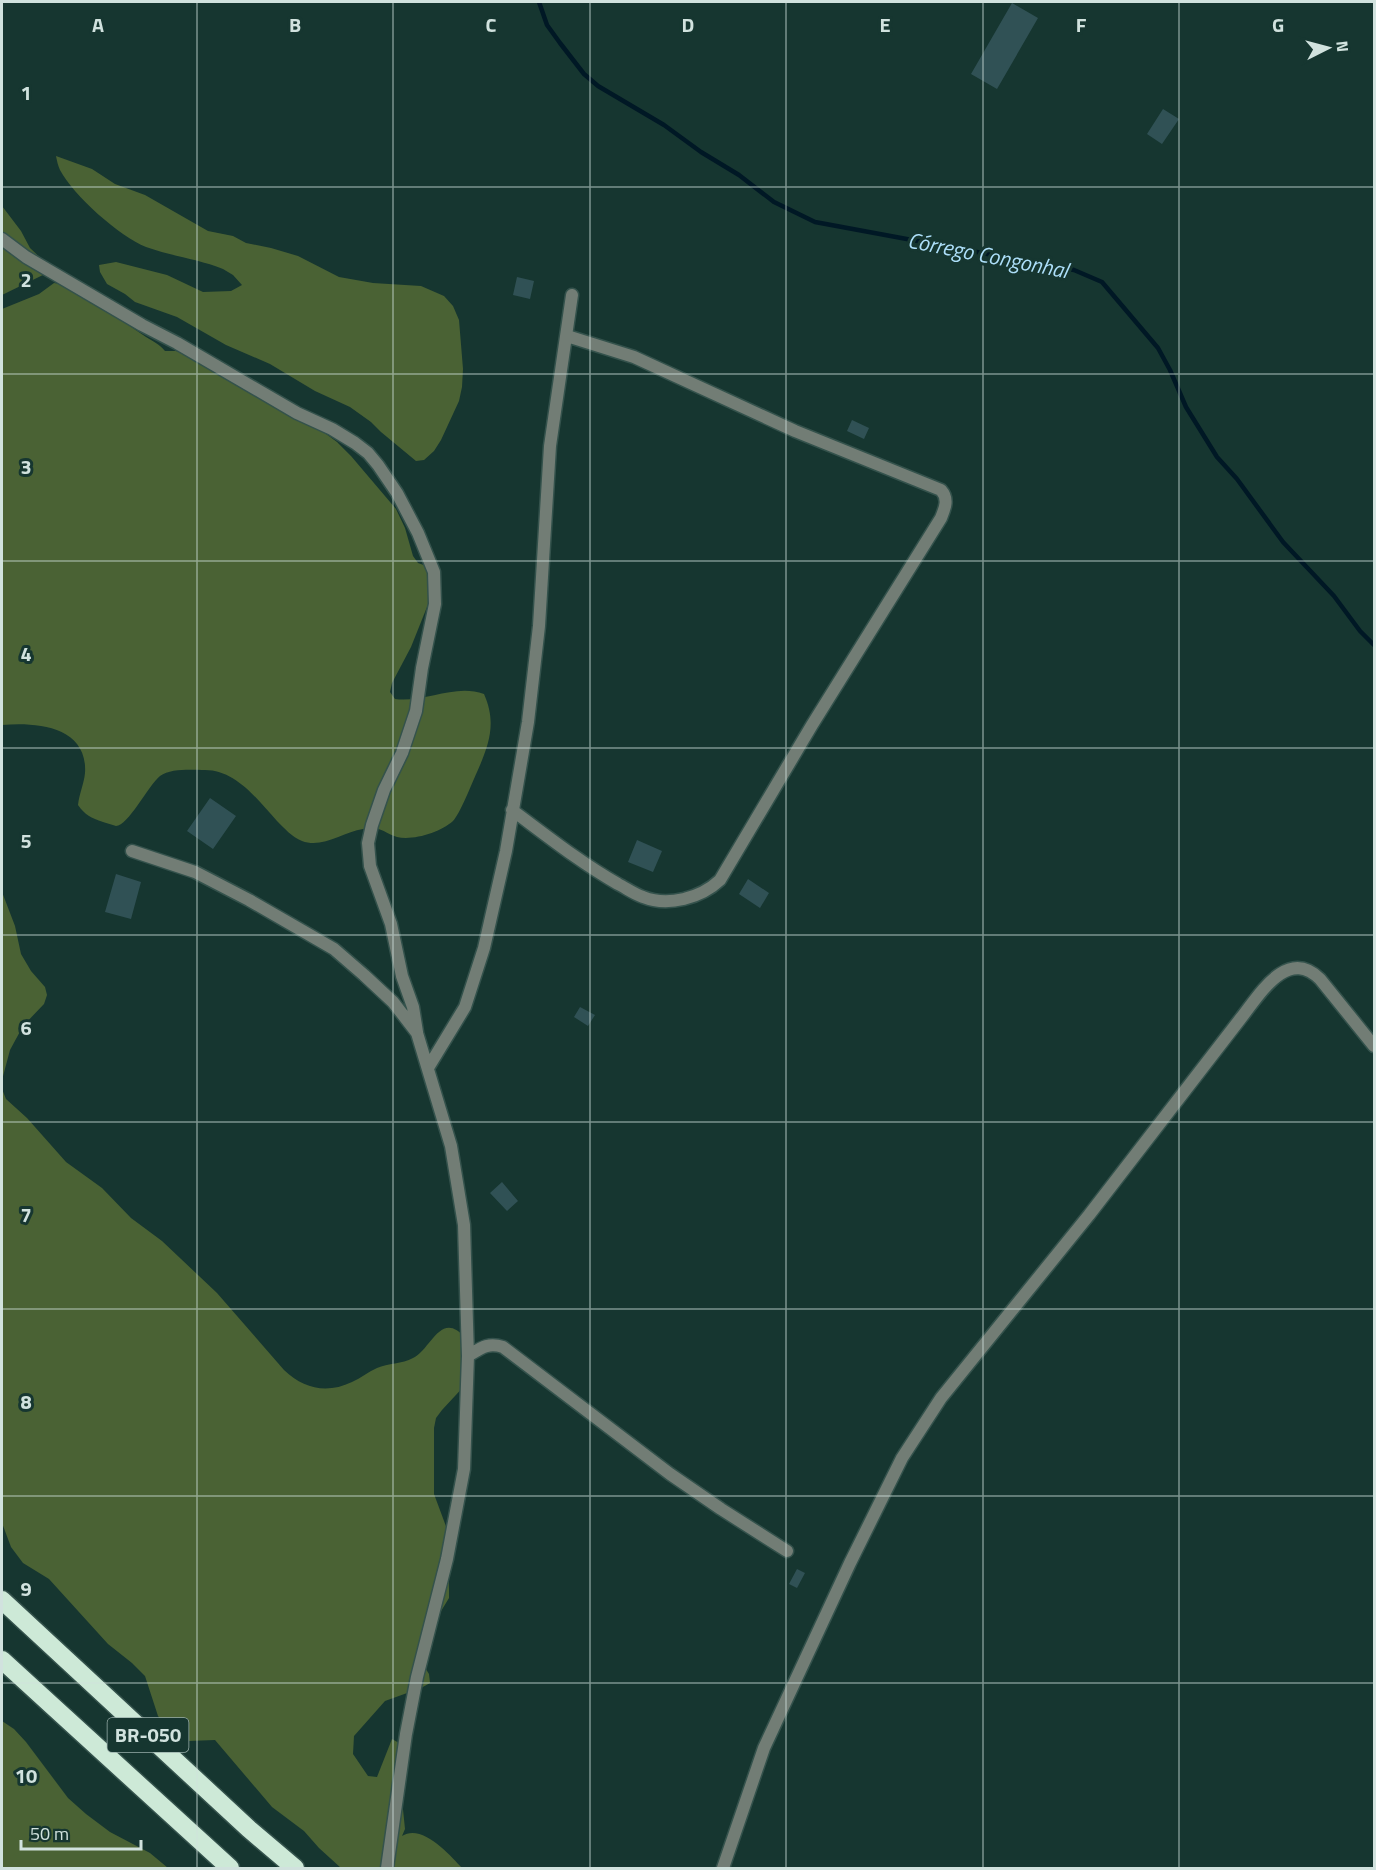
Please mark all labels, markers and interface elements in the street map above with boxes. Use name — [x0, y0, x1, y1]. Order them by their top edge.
text: A — [92, 9, 104, 40]
text: B — [289, 9, 301, 40]
text: C — [486, 9, 497, 40]
text: D — [682, 9, 694, 40]
text: E — [879, 9, 891, 40]
text: F — [1076, 9, 1087, 40]
text: G — [1272, 9, 1284, 40]
north arrow — [1298, 18, 1358, 78]
text: N — [1330, 40, 1355, 53]
text: 1 — [20, 77, 32, 108]
water label: Córrego Congonhal — [905, 223, 1073, 288]
text: 2 — [20, 264, 32, 295]
text: 3 — [20, 451, 32, 482]
text: 4 — [20, 638, 32, 669]
text: 5 — [20, 825, 32, 856]
text: 6 — [20, 1012, 32, 1043]
text: 7 — [20, 1199, 32, 1230]
text: 8 — [20, 1386, 32, 1417]
text: 9 — [20, 1573, 32, 1604]
road number: BR-050 — [108, 1718, 188, 1752]
text: 10 — [15, 1760, 37, 1791]
scale bar — [21, 1813, 141, 1851]
text: 50 m — [30, 1820, 69, 1847]

